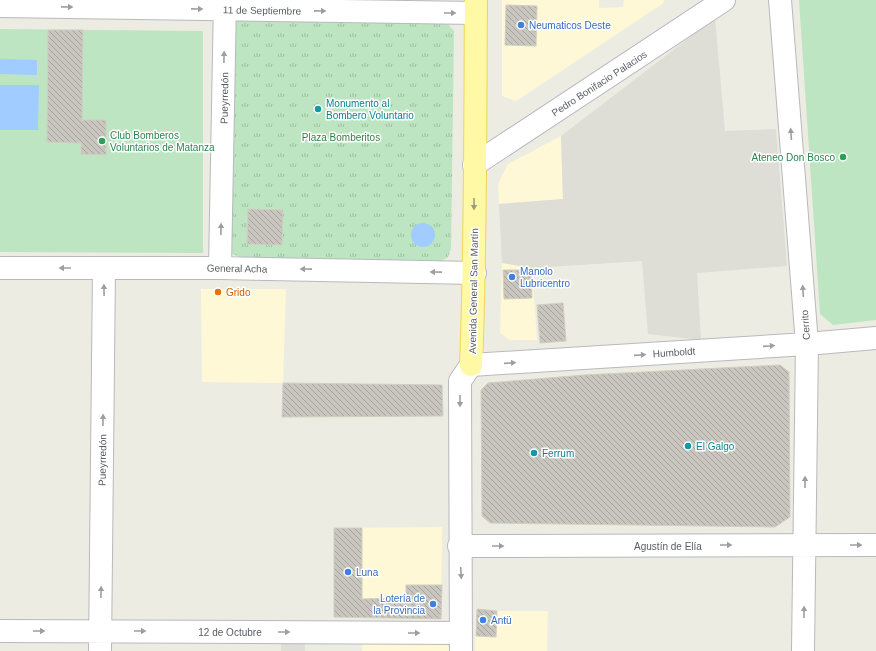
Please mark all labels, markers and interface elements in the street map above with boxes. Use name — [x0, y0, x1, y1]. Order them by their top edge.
one-way arrow — [61, 4, 74, 10]
street label: 11 de Septiembre — [223, 4, 302, 17]
one-way arrow — [191, 6, 204, 12]
one-way arrow — [314, 8, 327, 14]
one-way arrow — [444, 10, 457, 16]
marker: Neumaticos Deste — [516, 20, 526, 30]
place label: Neumaticos Deste — [529, 20, 611, 31]
street label: Pedro Bonifacio Palacios — [550, 49, 649, 118]
one-way arrow — [221, 51, 228, 63]
street label: Pueyrredón — [219, 72, 230, 124]
place label: Monumento al Bombero Voluntario — [326, 98, 414, 121]
marker: Monumento al Bombero Voluntario — [313, 104, 323, 114]
one-way arrow — [787, 127, 794, 140]
place label: Club Bomberos Voluntarios de Matanza — [110, 130, 215, 153]
park label: Plaza Bomberitos — [302, 132, 380, 143]
marker: Club Bomberos Voluntarios de Matanza — [97, 136, 107, 146]
place label: Ateneo Don Bosco — [752, 152, 835, 163]
marker: Ateneo Don Bosco — [838, 152, 848, 162]
one-way arrow — [471, 198, 477, 211]
one-way arrow — [218, 222, 224, 235]
street label: Avenida General San Martín — [467, 228, 480, 354]
street label: General Acha — [207, 262, 268, 275]
one-way arrow — [58, 265, 71, 271]
one-way arrow — [299, 266, 312, 272]
place label: Manolo Lubricentro — [520, 266, 570, 289]
one-way arrow — [429, 269, 442, 275]
marker: Manolo Lubricentro — [507, 272, 517, 282]
one-way arrow — [101, 283, 107, 296]
one-way arrow — [799, 285, 806, 297]
marker: Grido — [213, 287, 223, 297]
place label: Grido — [226, 287, 251, 298]
street label: Cerrito — [799, 309, 812, 340]
one-way arrow — [763, 343, 776, 350]
street label: Humboldt — [652, 346, 696, 359]
one-way arrow — [634, 351, 646, 358]
one-way arrow — [504, 359, 516, 366]
one-way arrow — [457, 395, 463, 408]
one-way arrow — [100, 413, 106, 426]
street label: Pueyrredón — [97, 434, 108, 486]
marker: El Galgo — [683, 441, 693, 451]
place label: El Galgo — [696, 441, 735, 452]
marker: Ferrum — [529, 448, 539, 458]
place label: Ferrum — [542, 448, 574, 459]
one-way arrow — [802, 475, 808, 488]
street label: Agustín de Elía — [634, 541, 702, 552]
one-way arrow — [720, 542, 733, 548]
one-way arrow — [850, 542, 863, 548]
one-way arrow — [492, 543, 505, 549]
marker: Luna — [343, 567, 353, 577]
place label: Luna — [356, 567, 379, 578]
one-way arrow — [457, 567, 464, 579]
one-way arrow — [98, 585, 104, 598]
place label: Lotería de la Provincia — [373, 593, 425, 616]
marker: Lotería de la Provincia — [428, 599, 438, 609]
one-way arrow — [801, 605, 807, 618]
marker: Antü — [478, 615, 488, 625]
place label: Antü — [491, 615, 512, 626]
street label: 12 de Octubre — [198, 627, 262, 638]
one-way arrow — [33, 628, 46, 634]
one-way arrow — [134, 628, 147, 634]
one-way arrow — [278, 629, 291, 635]
one-way arrow — [408, 630, 421, 636]

